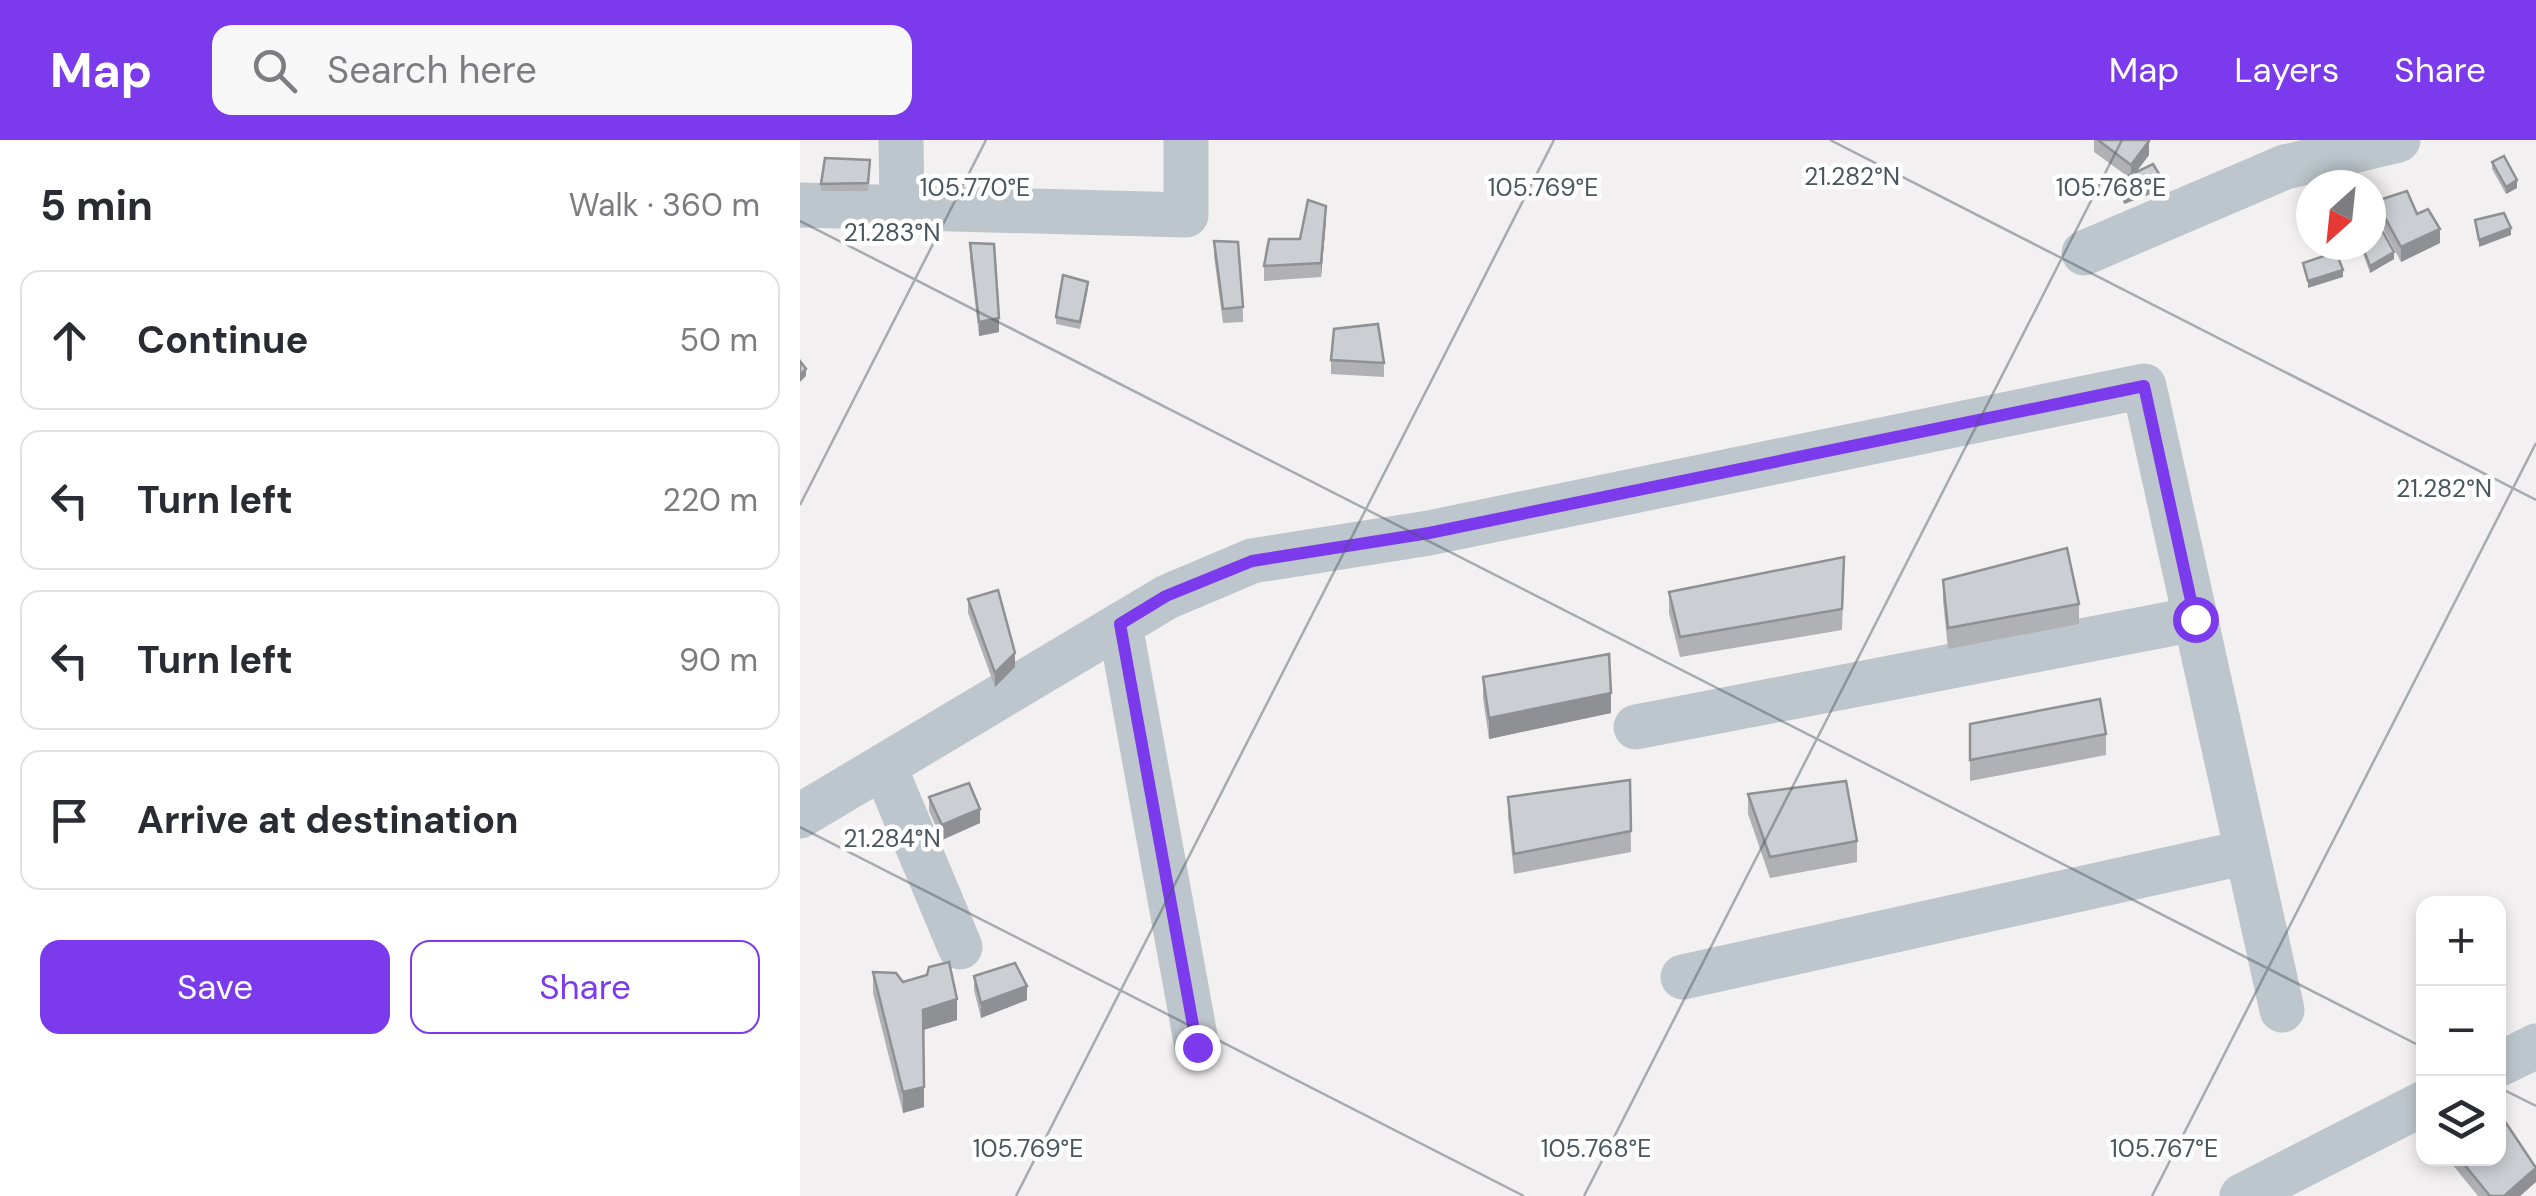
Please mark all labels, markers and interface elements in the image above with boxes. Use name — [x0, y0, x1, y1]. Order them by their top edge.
search box — [212, 25, 912, 115]
text: Map — [50, 39, 152, 102]
icon: search — [247, 43, 302, 98]
text: Search here — [327, 45, 537, 95]
text: Map — [2109, 47, 2179, 93]
text: Layers — [2234, 47, 2339, 93]
text: Share — [2394, 47, 2486, 93]
text: 21.282°N — [1804, 160, 1900, 193]
north arrow — [2296, 170, 2386, 260]
text: 105.770°E — [920, 171, 1030, 204]
text: 105.769°E — [1488, 171, 1598, 204]
text: 105.768°E — [2056, 171, 2166, 204]
text: 5 min — [40, 178, 153, 233]
text: Walk · 360 m — [569, 184, 760, 226]
text: 21.283°N — [844, 216, 940, 249]
icon: ahead — [42, 313, 97, 368]
text: Continue — [137, 315, 308, 365]
text: 50 m — [680, 319, 758, 361]
text: 21.282°N — [2396, 472, 2492, 505]
icon: left — [42, 473, 97, 528]
text: Turn left — [137, 475, 293, 525]
text: 220 m — [663, 479, 758, 521]
route start — [2173, 597, 2219, 643]
icon: left — [42, 633, 97, 688]
text: Turn left — [137, 635, 293, 685]
text: 90 m — [679, 639, 758, 681]
icon: arrive — [42, 793, 97, 848]
text: Arrive at destination — [137, 795, 519, 845]
text: 21.284°N — [843, 822, 941, 855]
map controls — [2416, 896, 2506, 1166]
button: + — [2416, 896, 2506, 986]
button: Save — [40, 940, 390, 1034]
button: Share — [410, 940, 760, 1034]
button: − — [2416, 986, 2506, 1076]
route end — [1175, 1025, 1221, 1071]
button: layers — [2416, 1076, 2506, 1166]
text: 105.769°E — [973, 1132, 1083, 1165]
text: 105.768°E — [1541, 1132, 1651, 1165]
text: 105.767°E — [2110, 1132, 2218, 1165]

